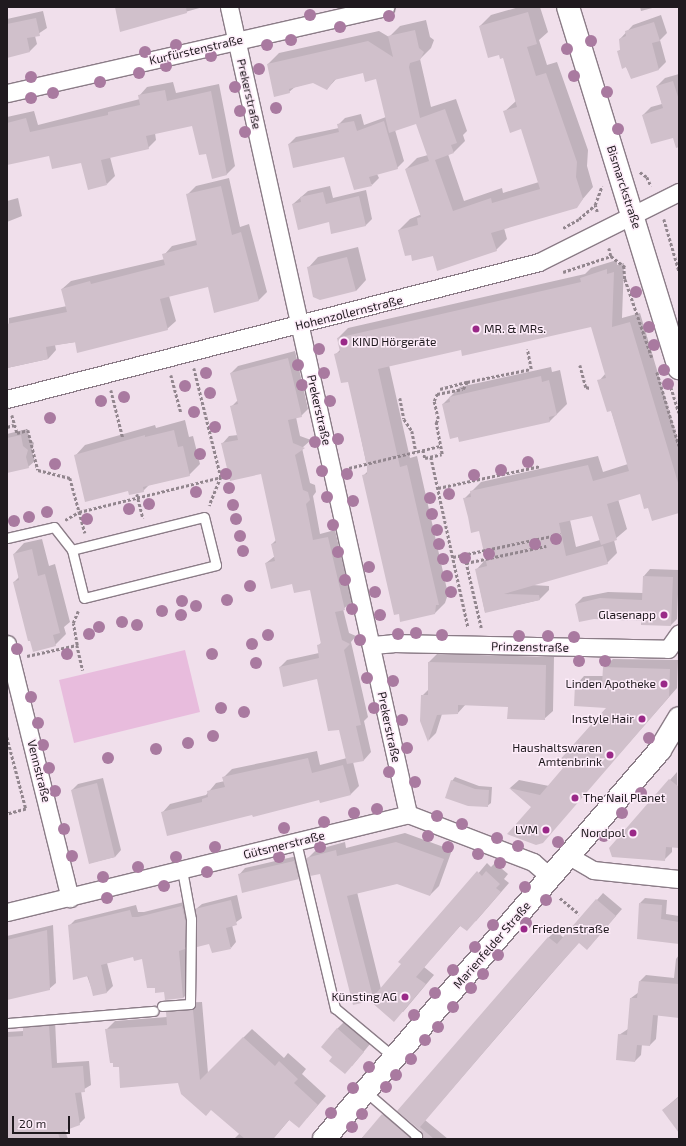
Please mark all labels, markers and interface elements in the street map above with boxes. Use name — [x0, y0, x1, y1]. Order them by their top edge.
street label: Kurfürstenstraße — [148, 32, 244, 68]
street label: Prekerstraße — [234, 57, 264, 131]
street label: Bismarckstraße — [604, 143, 644, 231]
street label: Hohenzollernstraße — [294, 293, 404, 333]
place label: MR. & MRs. — [484, 322, 546, 336]
marker: MR. & MRs. — [471, 324, 481, 334]
place label: KIND Hörgeräte — [352, 335, 436, 349]
marker: KIND Hörgeräte — [339, 337, 349, 347]
street label: Prekerstraße — [304, 373, 334, 447]
place label: Glasenapp — [598, 608, 656, 622]
marker: Glasenapp — [659, 610, 669, 620]
street label: Prinzenstraße — [491, 639, 569, 655]
place label: Linden Apotheke — [565, 677, 656, 691]
marker: Linden Apotheke — [659, 679, 669, 689]
street label: Prekerstraße — [374, 690, 404, 764]
place label: Instyle Hair — [572, 712, 634, 726]
marker: Instyle Hair — [637, 714, 647, 724]
street label: Vennstraße — [24, 738, 54, 804]
place label: Haushaltswaren Amtenbrink — [512, 741, 602, 769]
marker: Haushaltswaren Amtenbrink — [605, 750, 615, 760]
place label: The Nail Planet — [583, 791, 666, 805]
marker: The Nail Planet — [570, 793, 580, 803]
place label: LVM — [515, 823, 538, 837]
marker: LVM — [541, 825, 551, 835]
place label: Nordpol — [581, 826, 625, 840]
street label: Gütsmerstraße — [242, 828, 326, 862]
marker: Nordpol — [628, 828, 638, 838]
street label: Marienfelder Straße — [450, 898, 534, 992]
place label: Friedenstraße — [532, 922, 609, 936]
marker: Friedenstraße — [519, 924, 529, 934]
place label: Künsting AG — [331, 990, 397, 1004]
marker: Künsting AG — [400, 992, 410, 1002]
scale bar — [14, 1108, 72, 1134]
text: 20 m — [19, 1116, 46, 1130]

